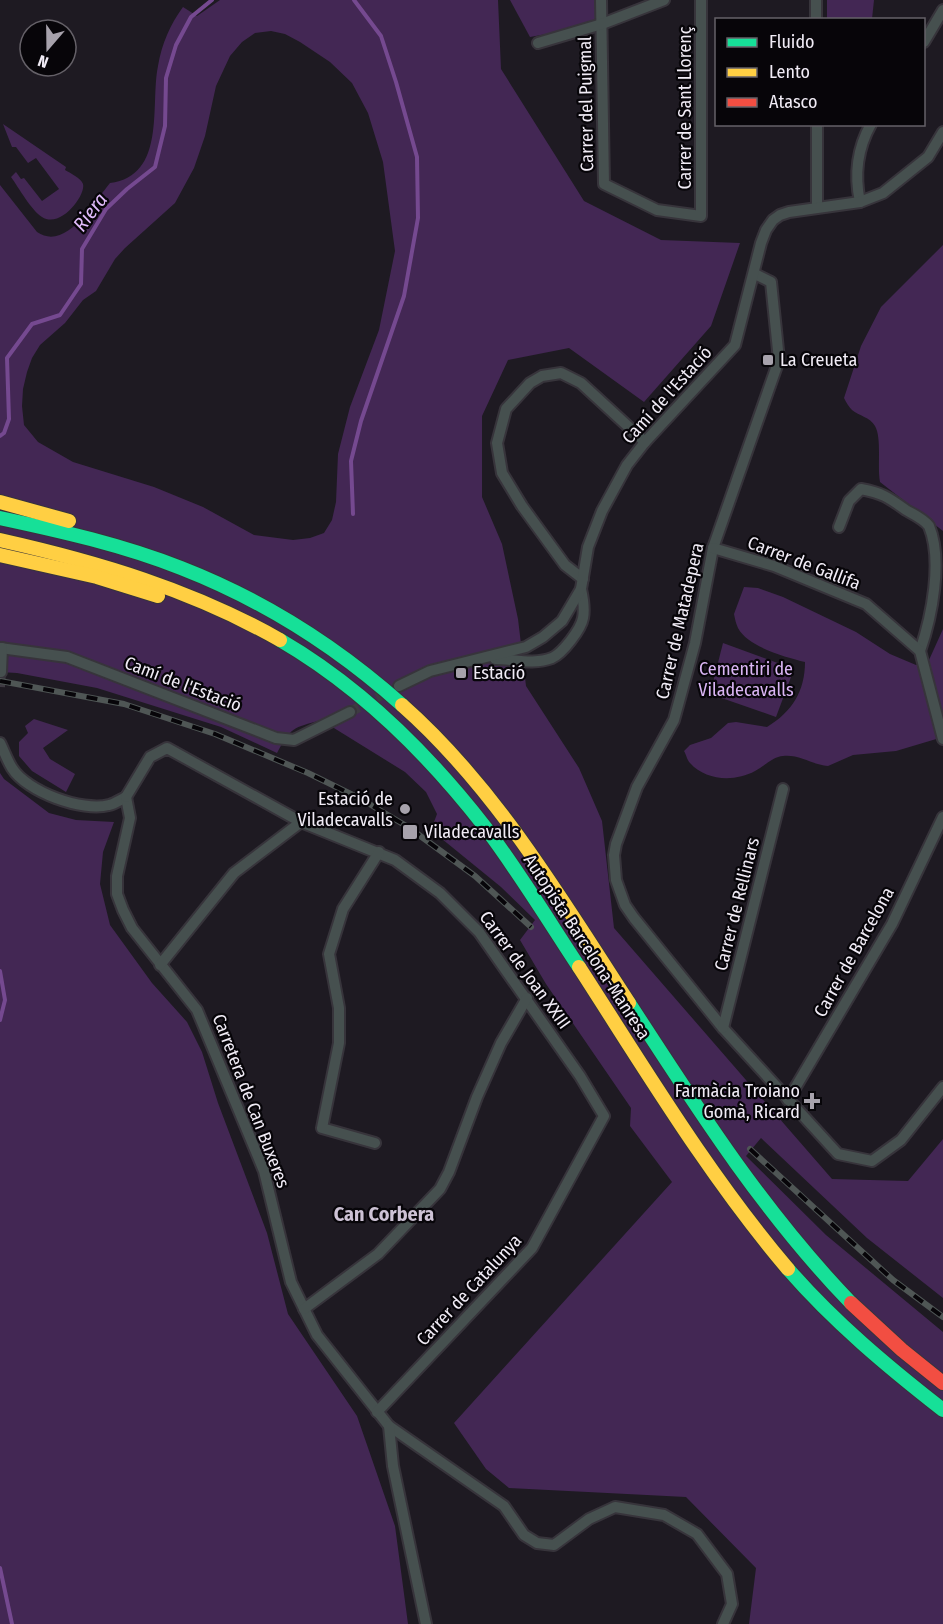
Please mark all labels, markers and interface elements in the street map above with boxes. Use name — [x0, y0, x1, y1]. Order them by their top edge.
north arrow — [18, 18, 78, 78]
legend — [715, 18, 925, 126]
street label: Carrer de Sant Llorenç — [674, 26, 696, 190]
text: Fluido — [769, 31, 815, 53]
street label: Carrer del Puigmal — [574, 36, 598, 172]
text: N — [35, 51, 51, 72]
text: Lento — [769, 61, 810, 83]
text: Atasco — [769, 91, 817, 113]
water label: Riera — [68, 188, 112, 236]
street label: Camí de l'Estació — [617, 342, 717, 448]
place label: La Creueta — [780, 349, 858, 371]
marker: La Creueta — [761, 353, 775, 367]
street label: Carrer de Gallifa — [745, 531, 864, 595]
street label: Carrer de Matadepera — [651, 541, 709, 701]
street label: Camí de l'Estació — [121, 652, 245, 716]
park label: Cementiri de Viladecavalls — [698, 658, 794, 701]
place label: Estació — [473, 662, 525, 684]
marker: Estació — [454, 666, 468, 680]
place label: Estació de Viladecavalls — [298, 788, 393, 831]
marker: Estació de Viladecavalls — [398, 802, 412, 816]
place label: Viladecavalls — [424, 821, 520, 843]
marker: Viladecavalls — [401, 823, 419, 841]
street label: Carrer de Rellinars — [710, 835, 764, 973]
street label: Autopista Barcelona-Manresa — [519, 850, 655, 1044]
street label: Carrer de Barcelona — [809, 883, 899, 1021]
street label: Carrer de Joan XXIII — [475, 907, 575, 1033]
street label: Carretera de Can Buxeres — [208, 1011, 294, 1191]
place label: Farmàcia Troiano Gomà, Ricard — [675, 1080, 800, 1123]
marker: Farmàcia Troiano Gomà, Ricard — [805, 1094, 819, 1108]
district label: Can Corbera — [334, 1202, 434, 1226]
street label: Carrer de Catalunya — [412, 1230, 526, 1350]

